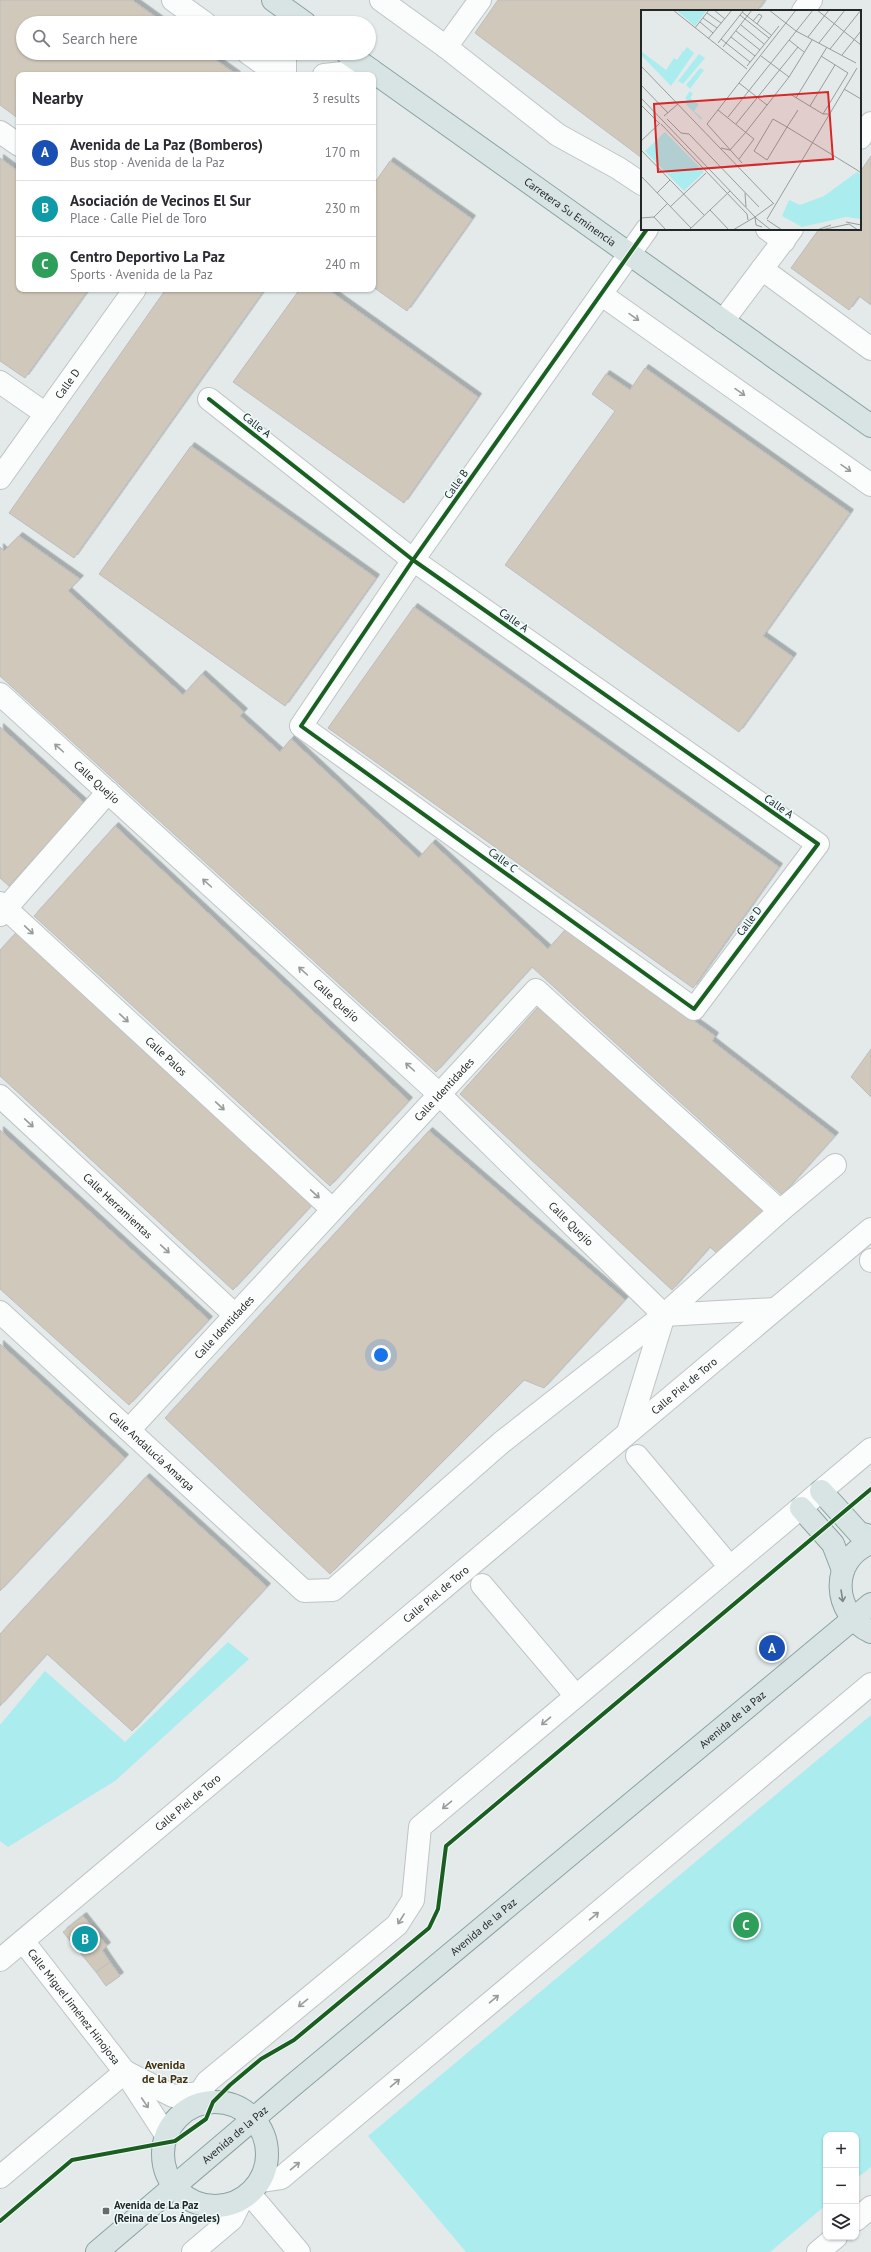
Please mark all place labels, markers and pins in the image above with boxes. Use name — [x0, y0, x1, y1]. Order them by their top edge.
pin: A — [759, 1633, 785, 1663]
pin: C — [733, 1910, 759, 1940]
pin: B — [72, 1924, 98, 1954]
place label: Avenida de La Paz (Reina de Los Ángeles) — [114, 2198, 220, 2225]
marker: Avenida de La Paz (Reina de Los Ángeles) — [101, 2206, 111, 2216]

